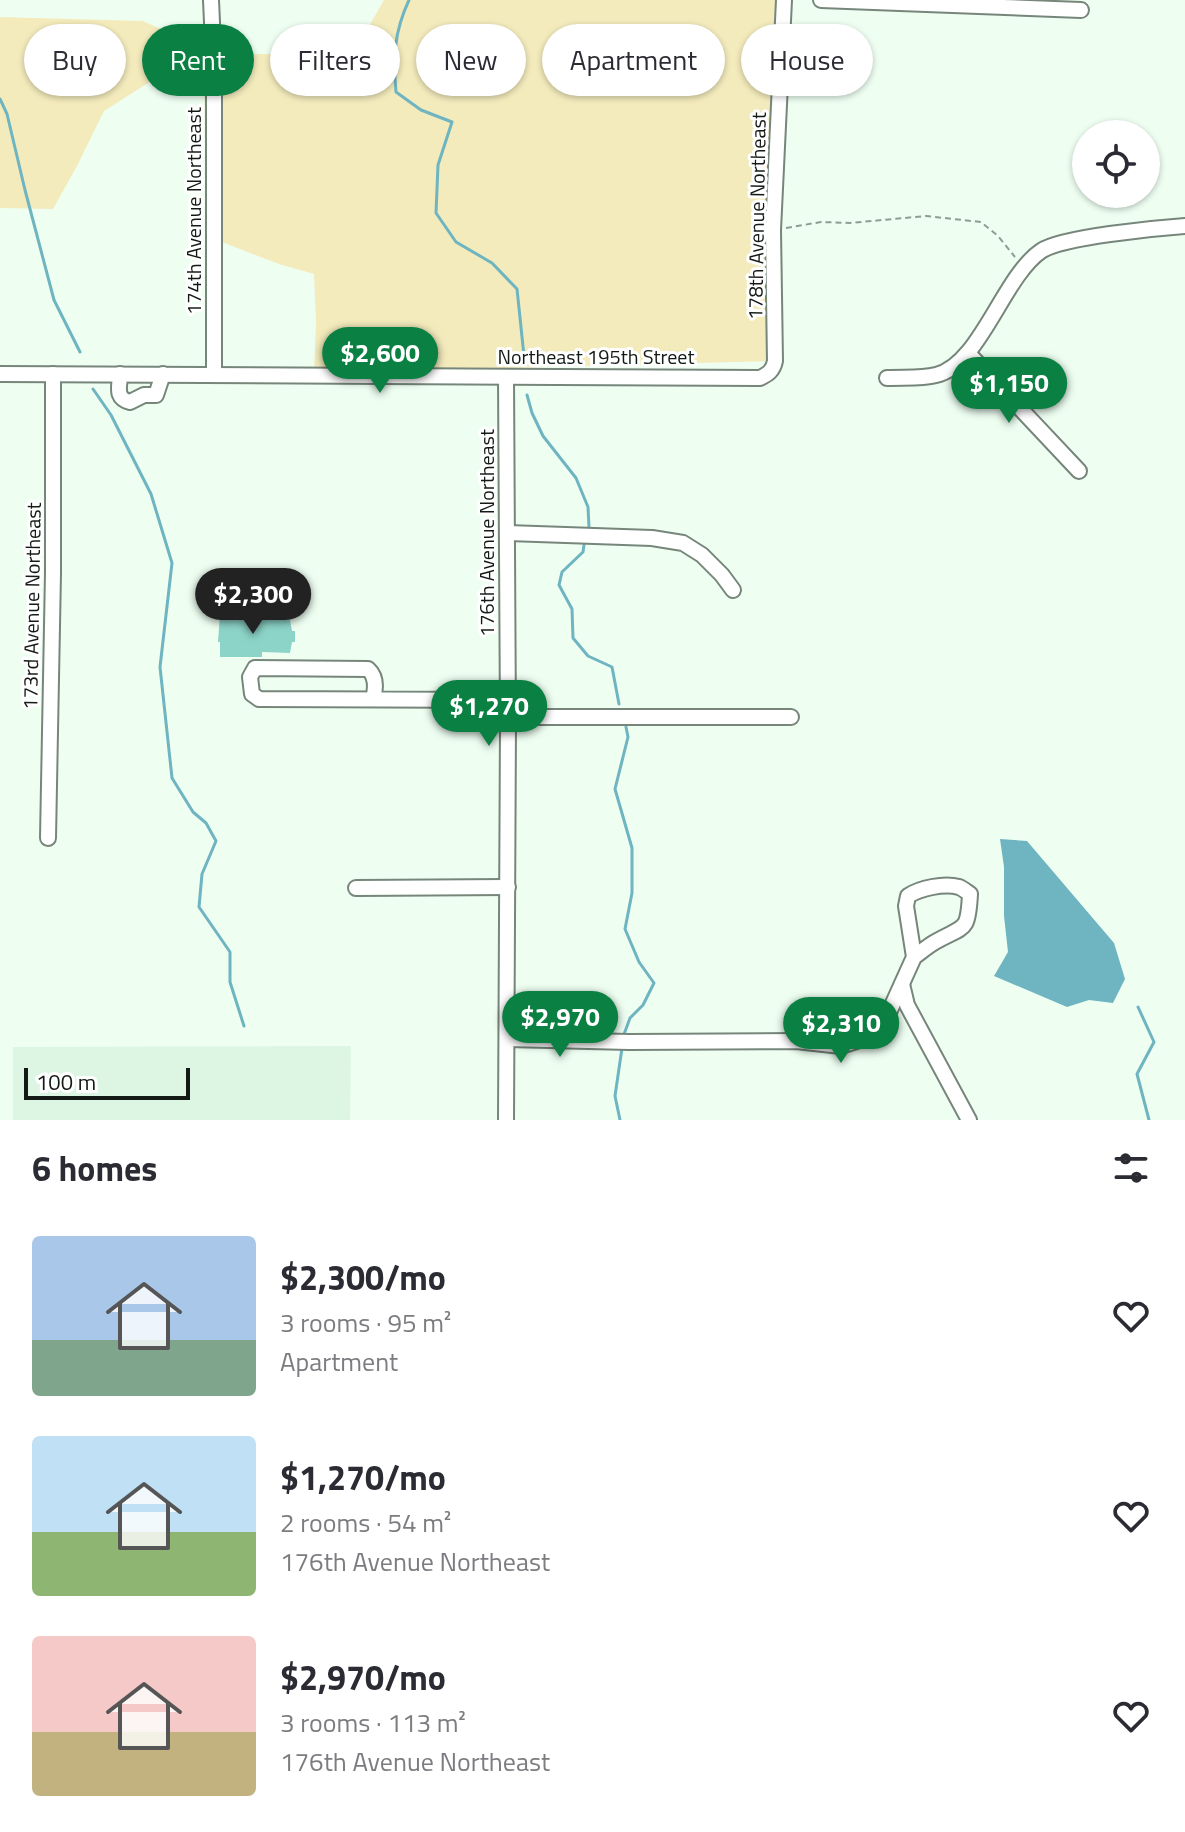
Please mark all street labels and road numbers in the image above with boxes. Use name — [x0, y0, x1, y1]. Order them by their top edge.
street label: 174th Avenue Northeast — [178, 107, 209, 315]
street label: 178th Avenue Northeast — [739, 112, 774, 320]
street label: Northeast 195th Street — [498, 341, 694, 372]
street label: 176th Avenue Northeast — [471, 429, 502, 637]
street label: 173rd Avenue Northeast — [14, 502, 49, 710]

